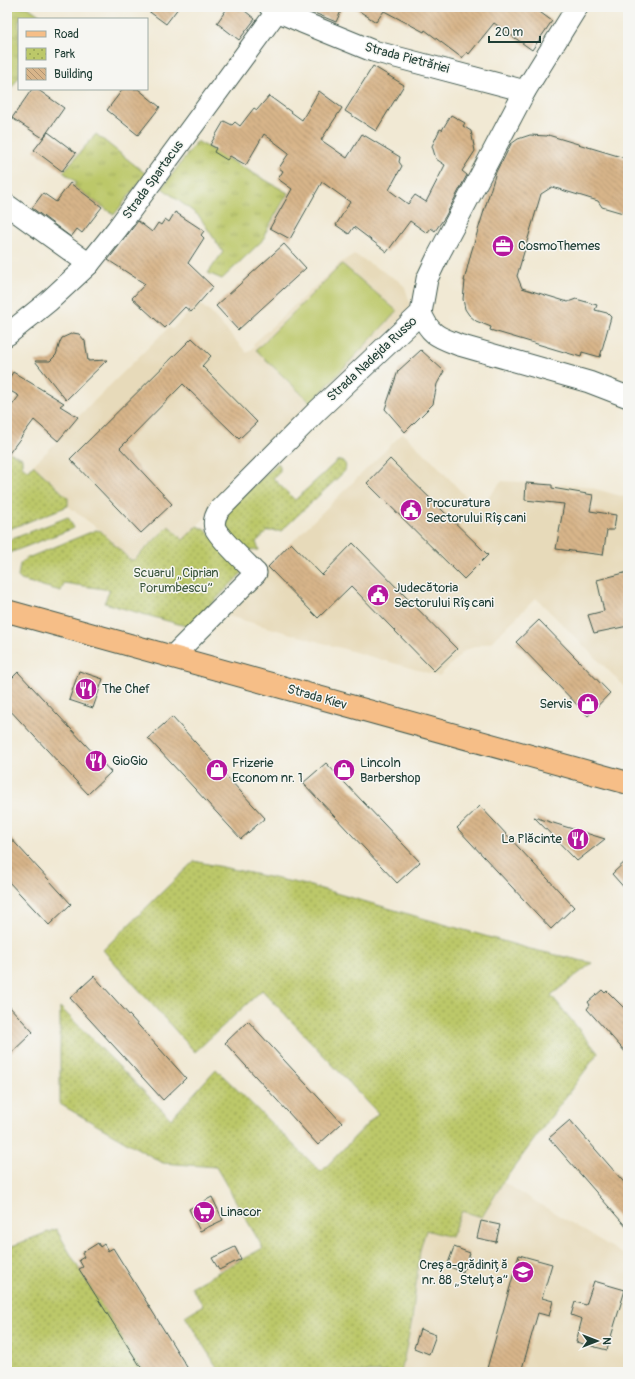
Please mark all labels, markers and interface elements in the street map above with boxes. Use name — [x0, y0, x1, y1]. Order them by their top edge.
legend — [18, 18, 148, 90]
scale bar — [489, 18, 540, 44]
text: 20 m — [495, 25, 524, 40]
text: Road — [54, 27, 79, 42]
street label: Strada Pietrăriei — [363, 39, 451, 77]
text: Park — [54, 47, 75, 62]
text: Building — [54, 67, 93, 82]
street label: Strada Spartacus — [119, 137, 187, 222]
office icon: CosmoThemes — [490, 233, 516, 259]
place label: CosmoThemes — [518, 238, 600, 254]
street label: Strada Nadejda Russo — [324, 313, 420, 405]
place label: Procuratura Sectorului Rîșcani — [426, 495, 526, 526]
public building icon: Procuratura Sectorului Rîșcani — [398, 497, 424, 523]
park label: Scuarul „Ciprian Porumbescu” — [133, 565, 219, 596]
place label: Judecătoria Sectorului Rîșcani — [394, 580, 494, 611]
public building icon: Judecătoria Sectorului Rîșcani — [365, 582, 391, 608]
restaurant icon: The Chef — [73, 676, 99, 702]
place label: The Chef — [102, 681, 151, 697]
street label: Strada Kiev — [285, 681, 349, 713]
shop icon: Servis — [575, 691, 601, 717]
place label: Servis — [539, 696, 572, 712]
restaurant icon: GioGio — [83, 748, 109, 774]
place label: GioGio — [112, 753, 148, 769]
place label: Frizerie Econom nr. 1 — [232, 755, 303, 786]
place label: Lincoln Barbershop — [360, 755, 421, 786]
shop icon: Frizerie Econom nr. 1 — [204, 757, 230, 783]
shop icon: Lincoln Barbershop — [331, 757, 357, 783]
restaurant icon: La Plăcinte — [565, 826, 591, 852]
place label: La Plăcinte — [501, 831, 563, 847]
supermarket icon: Linacor — [191, 1199, 217, 1225]
place label: Linacor — [220, 1204, 262, 1220]
place label: Creșa-grădiniță nr. 88 „Steluța” — [419, 1257, 508, 1288]
school or university icon: Creșa-grădiniță nr. 88 „Steluța” — [510, 1259, 536, 1285]
north arrow — [577, 1321, 617, 1361]
text: N — [600, 1337, 613, 1345]

